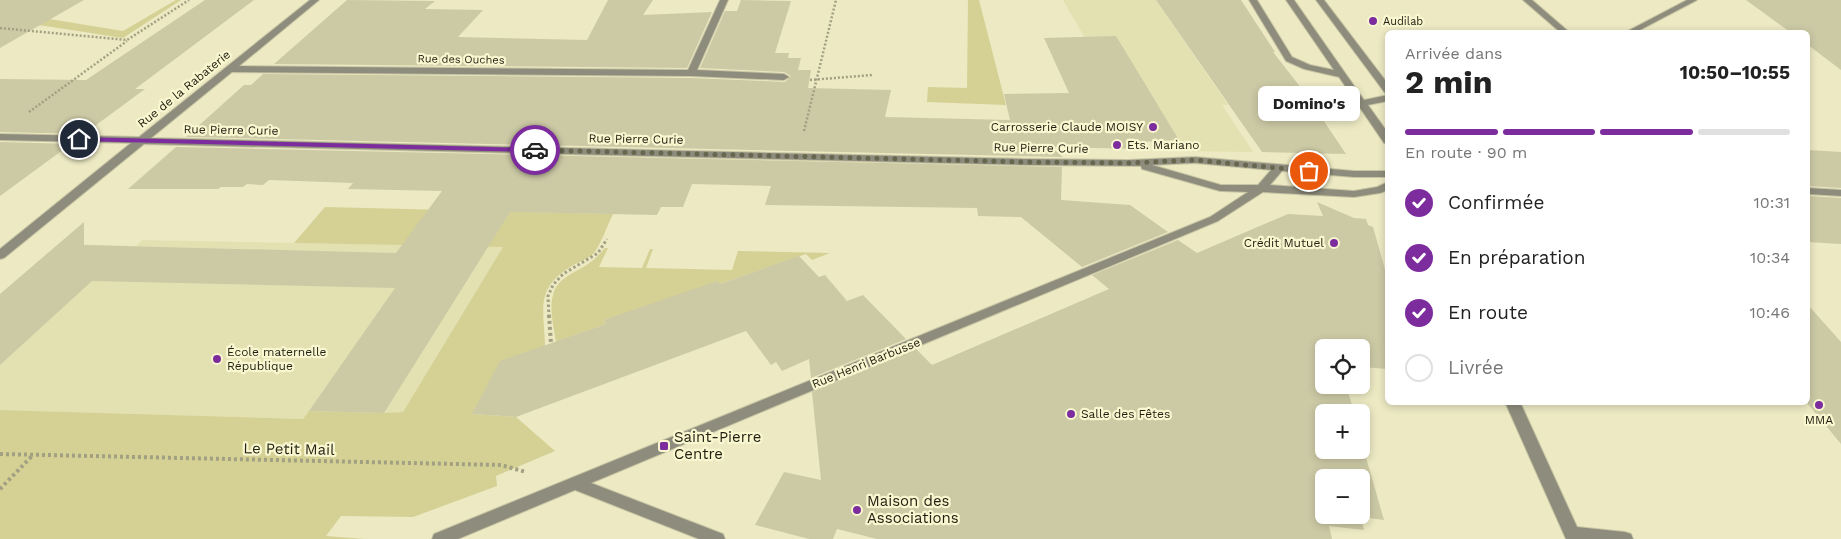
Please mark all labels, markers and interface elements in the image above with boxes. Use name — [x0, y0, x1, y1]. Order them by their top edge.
marker: Audilab — [1367, 15, 1379, 27]
place label: Audilab — [1383, 15, 1423, 28]
text: Arrivée dans — [1405, 44, 1503, 63]
street label: Rue de la Rabaterie — [135, 47, 233, 131]
street label: Rue des Ouches — [417, 52, 505, 67]
text: 10:50–10:55 — [1680, 61, 1790, 84]
text: 2 min — [1405, 63, 1493, 101]
callout: Domino's — [1258, 86, 1360, 121]
text: Domino's — [1273, 94, 1345, 113]
pin — [58, 118, 100, 160]
place label: Carrosserie Claude MOISY — [991, 120, 1143, 134]
marker: Carrosserie Claude MOISY — [1147, 121, 1159, 133]
street label: Rue Pierre Curie — [183, 122, 279, 138]
icon: home — [65, 125, 93, 153]
courier — [510, 125, 560, 175]
street label: Rue Pierre Curie — [588, 131, 684, 147]
icon: car — [521, 136, 549, 164]
place label: Ets. Mariano — [1127, 138, 1200, 152]
marker: Ets. Mariano — [1111, 139, 1123, 151]
street label: Rue Pierre Curie — [993, 140, 1089, 156]
text: En route · 90 m — [1405, 143, 1527, 162]
pin — [1288, 150, 1330, 192]
icon: bag — [1295, 157, 1323, 185]
icon: check — [1405, 189, 1433, 217]
text: Confirmée — [1448, 191, 1544, 214]
text: 10:31 — [1754, 193, 1790, 212]
place label: Crédit Mutuel — [1244, 236, 1324, 250]
marker: Crédit Mutuel — [1328, 237, 1340, 249]
icon: check — [1405, 244, 1433, 272]
text: En préparation — [1448, 246, 1585, 269]
text: 10:34 — [1750, 248, 1790, 267]
icon: check — [1405, 299, 1433, 327]
text: En route — [1448, 301, 1528, 324]
text: 10:46 — [1750, 303, 1790, 322]
street label: Rue Henri Barbusse — [810, 335, 922, 391]
map controls — [1315, 339, 1370, 524]
button: locate — [1315, 339, 1370, 394]
place label: École maternelle République — [227, 345, 327, 373]
marker: École maternelle République — [211, 353, 223, 365]
text: Livrée — [1448, 356, 1504, 379]
marker: MMA — [1813, 399, 1825, 411]
button: + — [1315, 404, 1370, 459]
place label: Salle des Fêtes — [1081, 407, 1170, 421]
marker: Salle des Fêtes — [1065, 408, 1077, 420]
place label: MMA — [1805, 413, 1833, 427]
place label: Saint-Pierre Centre — [674, 428, 761, 463]
street label: Le Petit Mail — [243, 439, 335, 459]
marker: Saint-Pierre Centre — [658, 440, 670, 452]
button: − — [1315, 469, 1370, 524]
place label: Maison des Associations — [867, 492, 959, 527]
marker: Maison des Associations — [851, 504, 863, 516]

